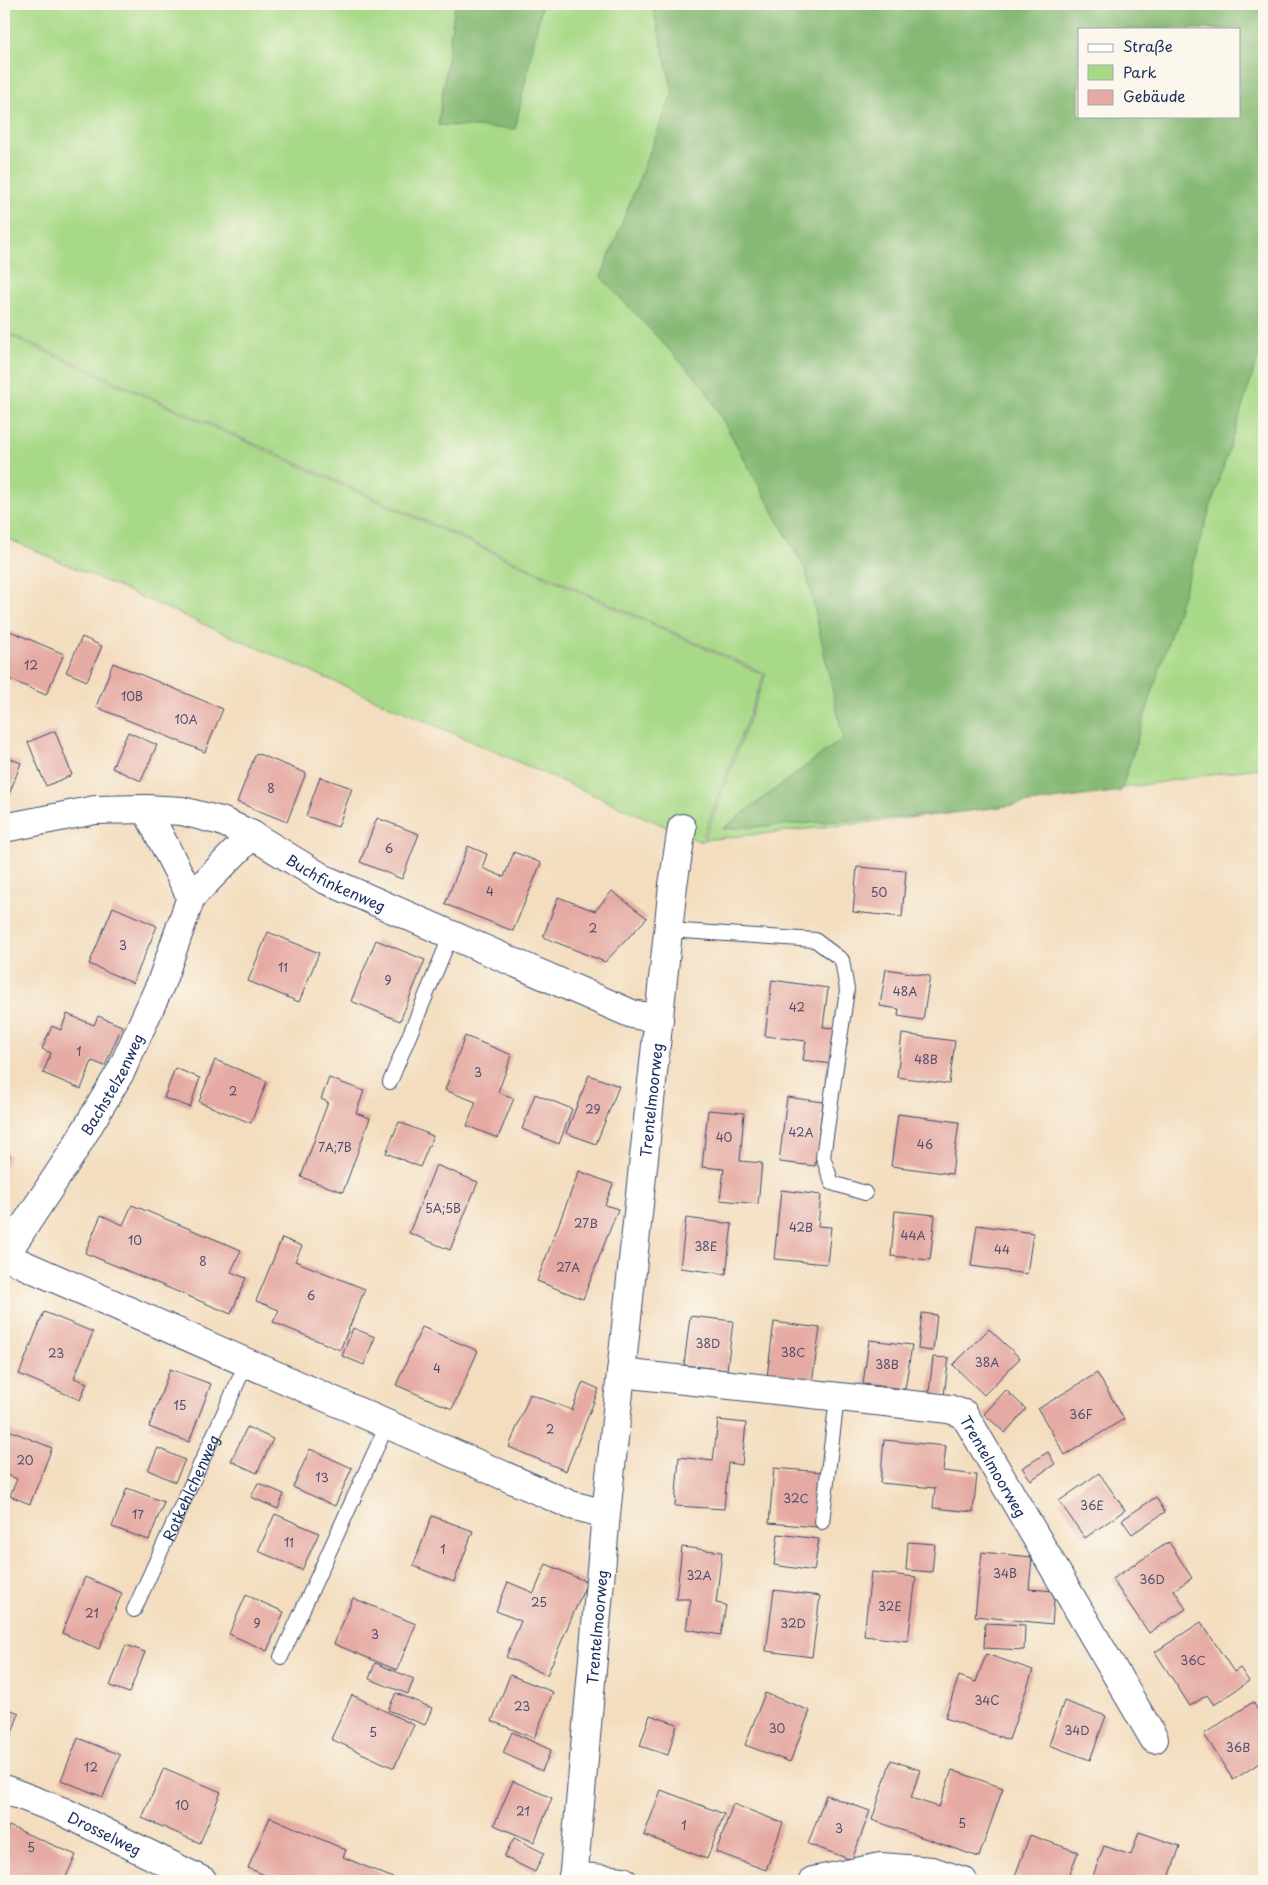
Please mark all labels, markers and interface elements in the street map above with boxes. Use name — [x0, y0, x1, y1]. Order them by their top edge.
legend — [1078, 28, 1240, 118]
text: Straße — [1123, 34, 1173, 57]
text: Park — [1123, 60, 1157, 83]
text: Gebäude — [1123, 84, 1185, 107]
house number: 12 — [24, 656, 38, 674]
house number: 10B — [121, 687, 143, 705]
house number: 10A — [174, 710, 198, 728]
house number: 8 — [267, 779, 275, 797]
house number: 6 — [385, 839, 393, 857]
street label: Buchfinkenweg — [282, 847, 390, 916]
house number: 4 — [486, 882, 494, 900]
house number: 50 — [871, 883, 887, 901]
house number: 2 — [589, 919, 597, 937]
house number: 3 — [119, 936, 127, 954]
house number: 11 — [278, 958, 288, 976]
house number: 9 — [384, 971, 392, 989]
house number: 48A — [893, 982, 917, 1000]
house number: 42 — [789, 998, 805, 1016]
street label: Bachstelzenweg — [74, 1029, 148, 1139]
street label: Trentelmoorweg — [633, 1041, 668, 1158]
house number: 1 — [76, 1042, 82, 1060]
house number: 48B — [914, 1050, 938, 1068]
house number: 3 — [474, 1063, 482, 1081]
house number: 2 — [229, 1082, 237, 1100]
house number: 29 — [585, 1100, 601, 1118]
house number: 42A — [789, 1123, 813, 1141]
house number: 40 — [716, 1128, 733, 1146]
house number: 46 — [917, 1135, 933, 1153]
house number: 7A;7B — [318, 1138, 352, 1156]
house number: 5A;5B — [425, 1199, 461, 1217]
house number: 27B — [574, 1214, 598, 1232]
house number: 42B — [789, 1218, 813, 1236]
house number: 44A — [901, 1226, 925, 1244]
house number: 10 — [128, 1231, 142, 1249]
house number: 38E — [694, 1237, 718, 1255]
house number: 44 — [994, 1240, 1010, 1258]
house number: 8 — [199, 1252, 207, 1270]
house number: 27A — [556, 1258, 580, 1276]
house number: 6 — [307, 1286, 315, 1304]
house number: 38D — [696, 1334, 720, 1352]
house number: 38C — [781, 1343, 805, 1361]
house number: 23 — [48, 1344, 64, 1362]
house number: 38A — [975, 1353, 999, 1371]
house number: 38B — [875, 1355, 899, 1373]
house number: 4 — [433, 1359, 441, 1377]
house number: 15 — [173, 1396, 187, 1414]
house number: 36F — [1069, 1405, 1093, 1423]
street label: Trentelmoorweg — [955, 1411, 1033, 1521]
house number: 2 — [546, 1420, 554, 1438]
street label: Rotkehlchenweg — [156, 1430, 224, 1544]
house number: 20 — [16, 1451, 34, 1469]
house number: 13 — [315, 1468, 329, 1486]
house number: 32C — [783, 1489, 809, 1507]
house number: 36E — [1080, 1496, 1104, 1514]
house number: 17 — [132, 1505, 144, 1523]
house number: 11 — [284, 1533, 294, 1551]
house number: 1 — [440, 1540, 446, 1558]
house number: 34B — [993, 1564, 1017, 1582]
house number: 32A — [686, 1566, 712, 1584]
street label: Trentelmoorweg — [579, 1569, 612, 1685]
house number: 36D — [1139, 1570, 1165, 1588]
house number: 25 — [531, 1593, 547, 1611]
house number: 32E — [878, 1597, 902, 1615]
house number: 21 — [85, 1604, 99, 1622]
house number: 9 — [253, 1614, 261, 1632]
house number: 32D — [780, 1614, 806, 1632]
house number: 3 — [371, 1625, 379, 1643]
house number: 36C — [1180, 1651, 1206, 1669]
house number: 34C — [974, 1691, 1000, 1709]
house number: 23 — [514, 1697, 530, 1715]
house number: 30 — [769, 1719, 786, 1737]
house number: 34D — [1064, 1721, 1090, 1739]
house number: 5 — [369, 1723, 377, 1741]
house number: 36B — [1226, 1738, 1250, 1756]
house number: 12 — [84, 1758, 98, 1776]
house number: 10 — [175, 1796, 189, 1814]
house number: 21 — [516, 1802, 530, 1820]
street label: Drosselweg — [64, 1804, 146, 1860]
house number: 5 — [958, 1814, 966, 1832]
house number: 1 — [681, 1816, 687, 1834]
house number: 3 — [835, 1819, 843, 1837]
house number: 5 — [27, 1838, 35, 1856]

